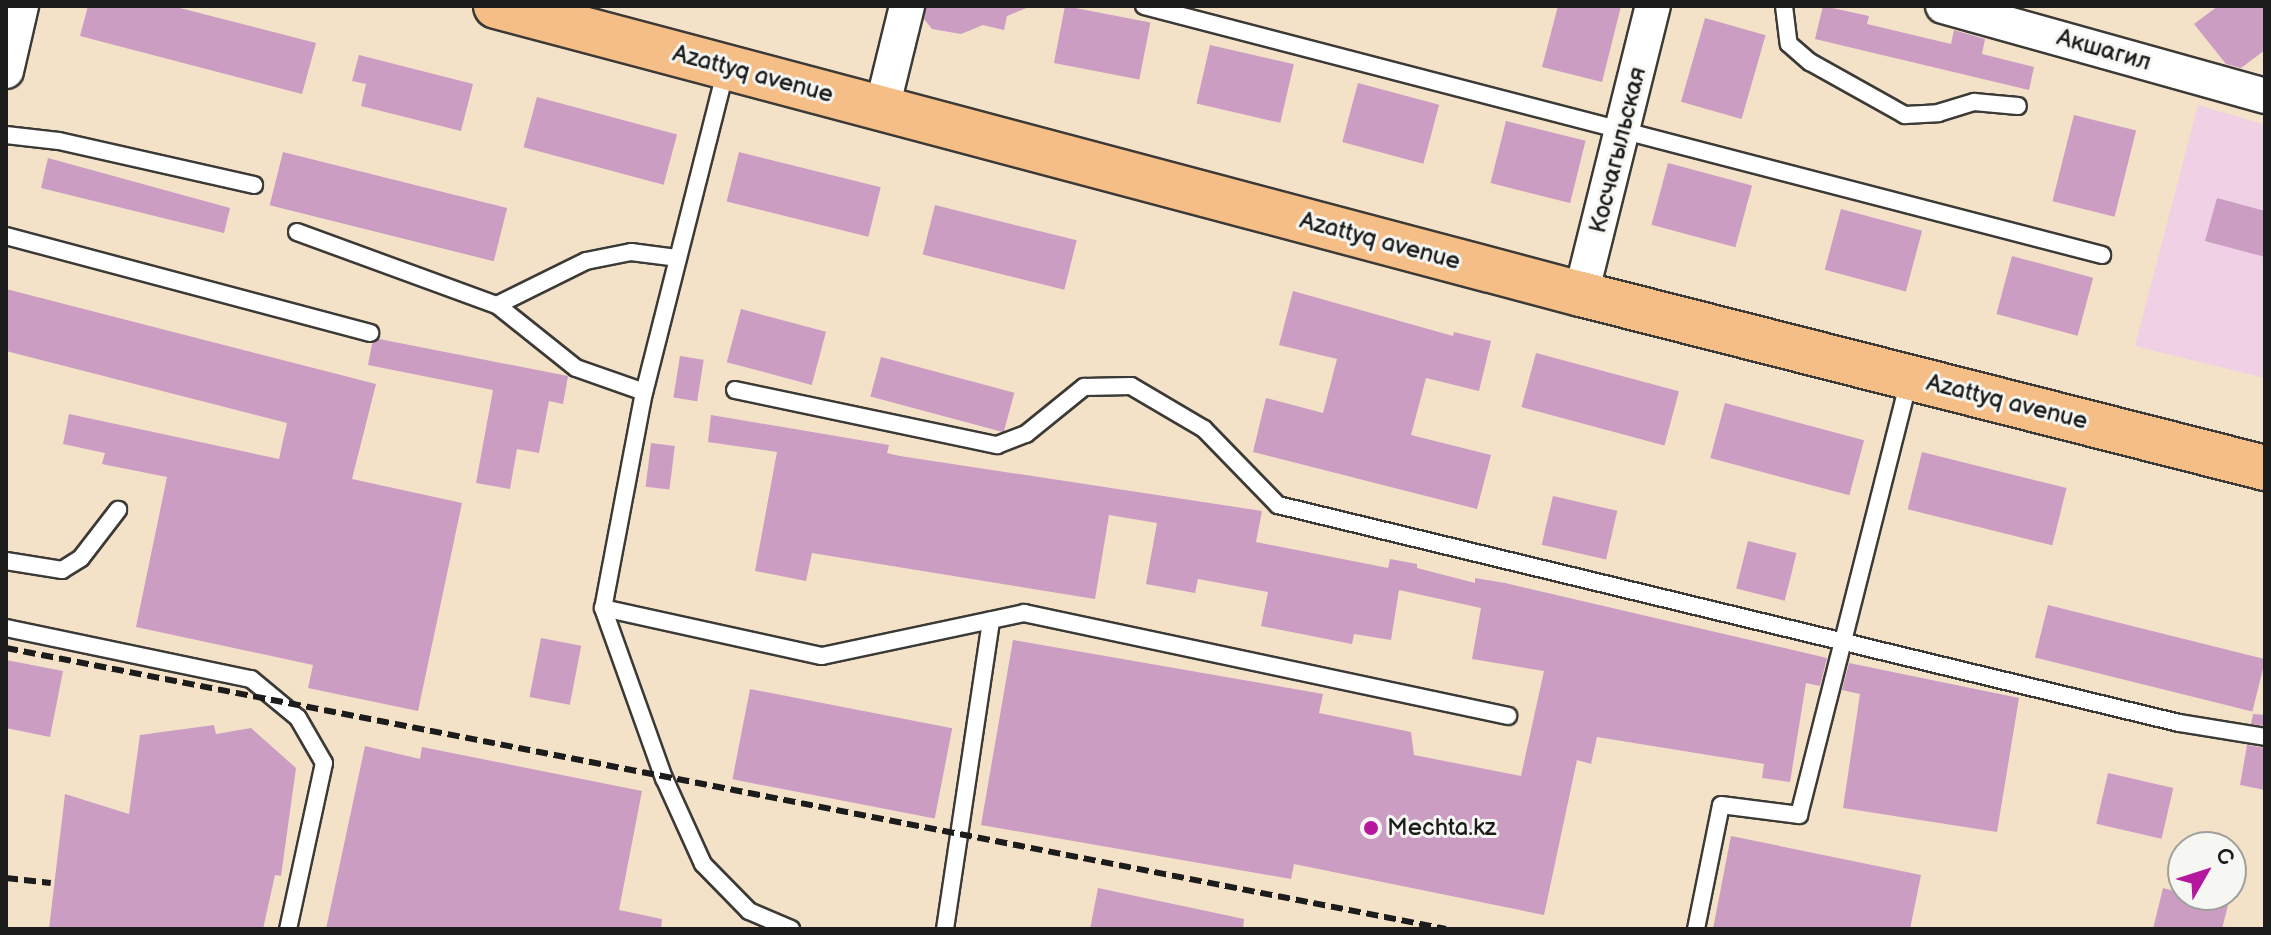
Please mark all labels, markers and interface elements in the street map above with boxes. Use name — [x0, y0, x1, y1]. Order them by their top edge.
street label: Акшагил — [2054, 23, 2154, 77]
street label: Azattyq avenue — [670, 39, 836, 109]
street label: Косчагыльская — [1583, 64, 1653, 236]
street label: Azattyq avenue — [1297, 206, 1463, 276]
street label: Azattyq avenue — [1923, 368, 2091, 436]
place label: Mechta.kz — [1387, 814, 1496, 842]
marker: Mechta.kz — [1362, 819, 1380, 837]
north arrow — [2167, 831, 2247, 911]
text: С — [2209, 842, 2240, 871]

